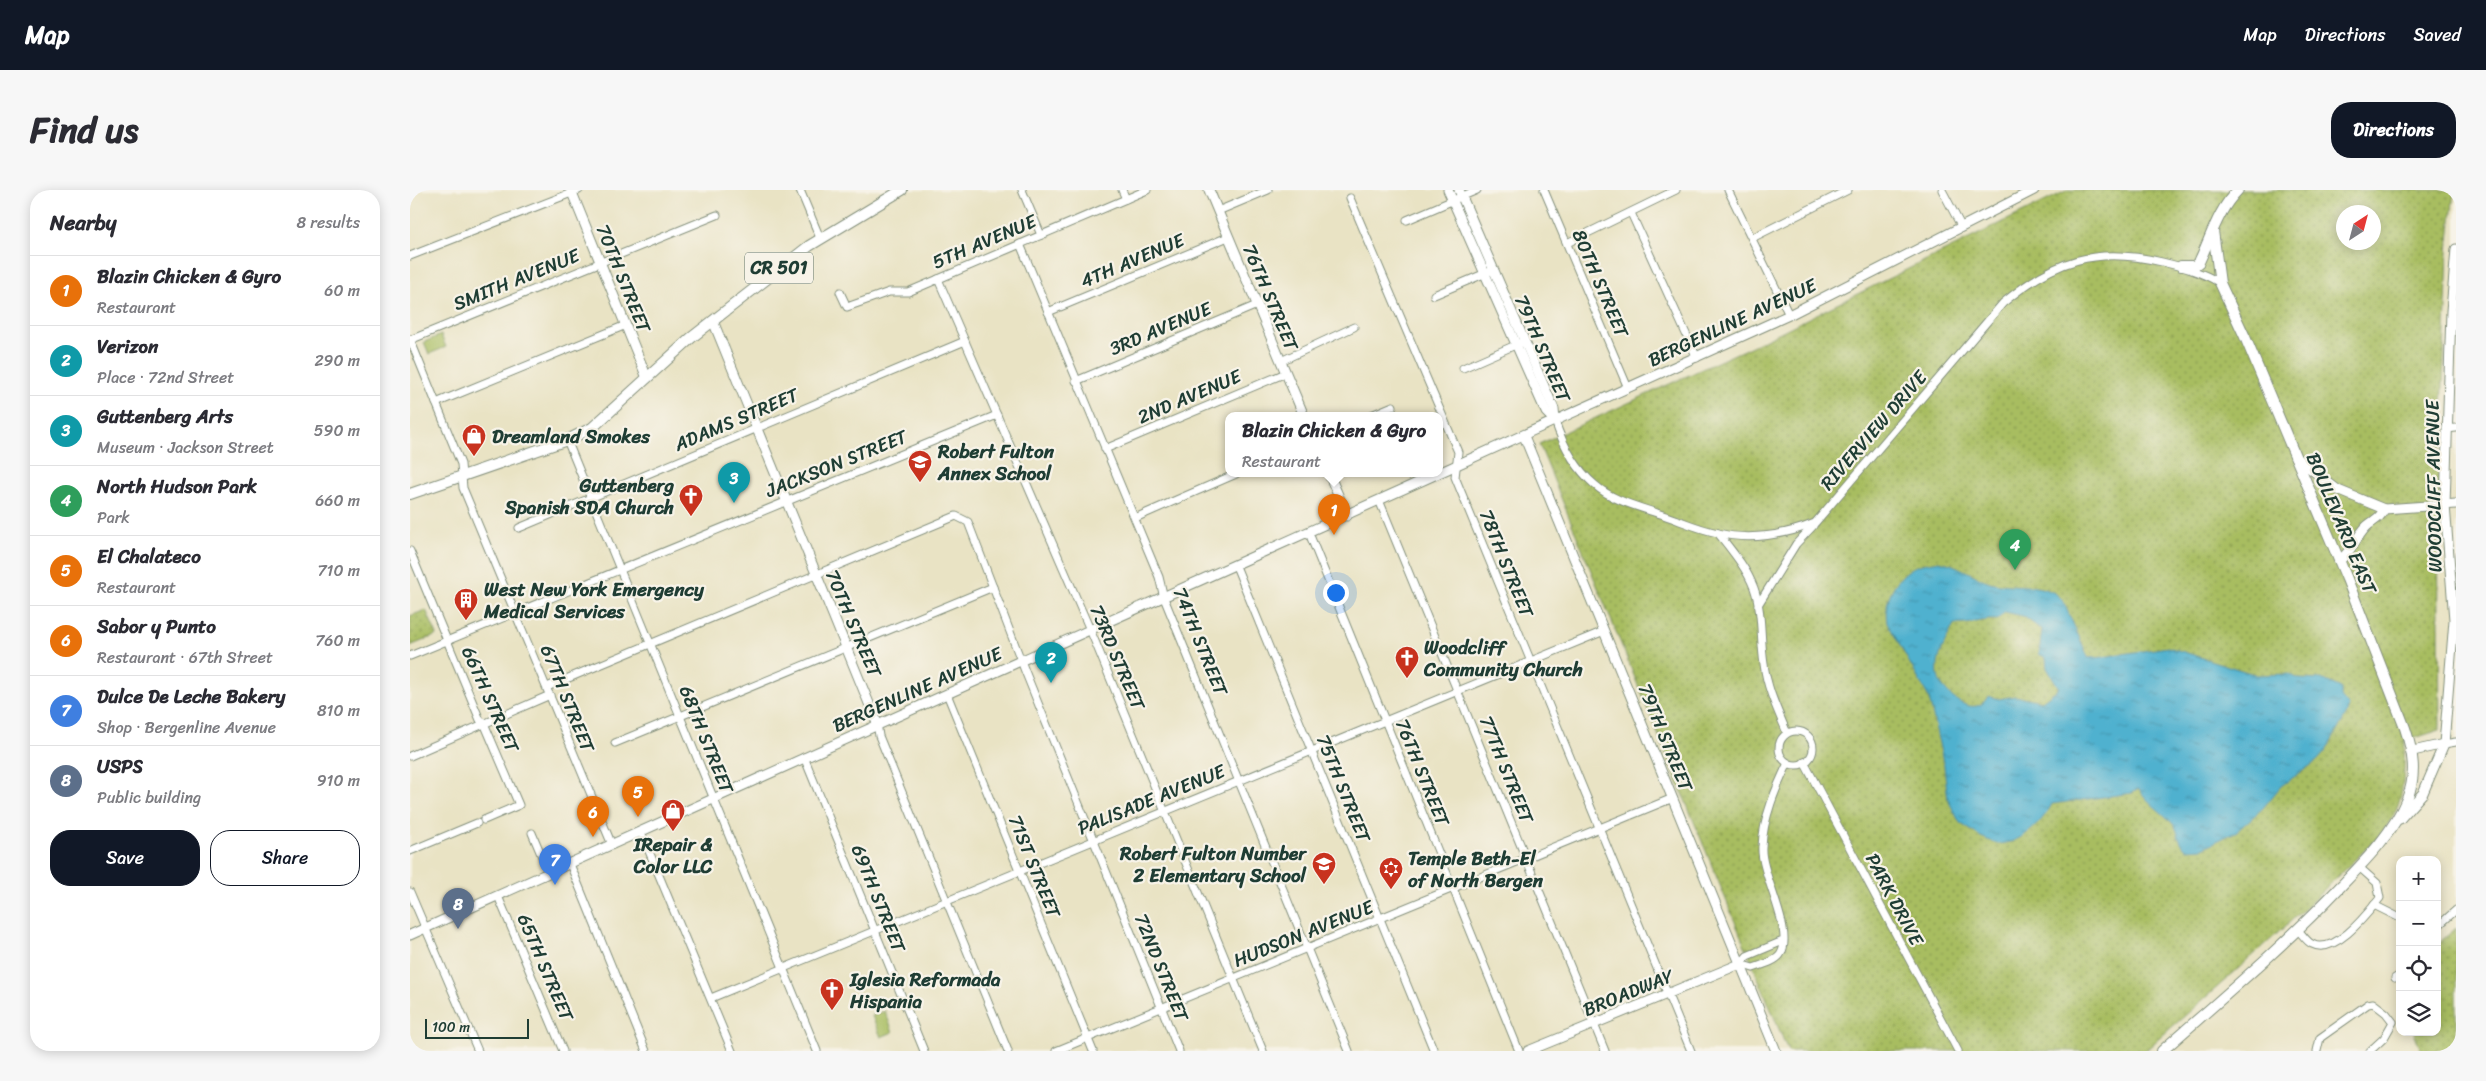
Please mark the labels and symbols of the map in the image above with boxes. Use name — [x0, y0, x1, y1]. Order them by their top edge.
street label: 5TH AVENUE — [927, 204, 1043, 278]
north arrow — [2336, 205, 2381, 250]
street label: 70TH STREET — [587, 219, 661, 339]
street label: 4TH AVENUE — [1075, 223, 1191, 297]
street label: 80TH STREET — [1563, 224, 1639, 344]
street label: SMITH AVENUE — [448, 238, 586, 320]
street label: 76TH STREET — [1233, 239, 1308, 357]
road number: CR 501 — [745, 252, 813, 284]
street label: BERGENLINE AVENUE — [1642, 268, 1823, 376]
street label: 79TH STREET — [1505, 289, 1581, 409]
street label: 3RD AVENUE — [1104, 292, 1218, 365]
street label: 2ND AVENUE — [1132, 359, 1248, 433]
street label: RIVERVIEW DRIVE — [1812, 362, 1936, 498]
street label: ADAMS STREET — [668, 378, 805, 461]
street label: WOODCLIFF AVENUE — [2415, 398, 2452, 573]
street label: JACKSON STREET — [760, 419, 913, 507]
place label: Dreamland Smokes — [492, 420, 651, 453]
shop icon: Dreamland Smokes — [461, 423, 487, 457]
place label: Robert Fulton Annex School — [937, 435, 1055, 490]
street label: BOULEVARD EAST — [2297, 447, 2387, 601]
school or university icon: Robert Fulton Annex School — [907, 449, 933, 483]
pin: 3 — [718, 462, 750, 503]
place label: Guttenberg Spanish SDA Church — [504, 469, 674, 524]
church icon: Guttenberg Spanish SDA Church — [678, 483, 704, 517]
pin: 1 — [1318, 494, 1350, 535]
street label: 78TH STREET — [1470, 504, 1544, 624]
pin: 4 — [1999, 529, 2031, 570]
street label: 70TH STREET — [816, 564, 892, 684]
place label: West New York Emergency Medical Services — [483, 573, 705, 628]
your location — [1323, 580, 1349, 606]
street label: 74TH STREET — [1164, 582, 1238, 702]
building icon: West New York Emergency Medical Services — [453, 587, 479, 621]
street label: 73RD STREET — [1080, 599, 1155, 717]
place label: Woodcliff Community Church — [1423, 631, 1583, 686]
street label: BERGENLINE AVENUE — [827, 637, 1009, 742]
street label: 67TH STREET — [531, 639, 605, 758]
street label: 66TH STREET — [452, 641, 529, 759]
pin: 2 — [1035, 642, 1067, 683]
church icon: Woodcliff Community Church — [1394, 645, 1420, 679]
street label: 79TH STREET — [1629, 678, 1703, 798]
street label: 68TH STREET — [670, 680, 744, 800]
street label: 77TH STREET — [1470, 710, 1544, 829]
street label: 76TH STREET — [1386, 713, 1460, 832]
street label: 75TH STREET — [1307, 729, 1381, 849]
street label: PALISADE AVENUE — [1072, 754, 1231, 844]
pin: 5 — [622, 776, 654, 817]
pin: 6 — [577, 796, 609, 837]
shop icon: IRepair & Color LLC — [660, 798, 686, 832]
street label: 71ST STREET — [999, 810, 1071, 924]
place label: IRepair & Color LLC — [633, 828, 714, 883]
place label: Robert Fulton Number 2 Elementary School — [1119, 837, 1307, 892]
street label: 69TH STREET — [842, 839, 916, 959]
place label: Temple Beth-El of North Bergen — [1408, 842, 1544, 897]
pin: 7 — [539, 844, 571, 885]
street label: PARK DRIVE — [1856, 847, 1933, 953]
school or university icon: Robert Fulton Number 2 Elementary School — [1311, 851, 1337, 885]
synagogue icon: Temple Beth-El of North Bergen — [1378, 856, 1404, 890]
pin: 8 — [442, 888, 474, 929]
street label: HUDSON AVENUE — [1228, 890, 1380, 977]
street label: 65TH STREET — [508, 908, 584, 1028]
street label: 72ND STREET — [1125, 908, 1199, 1028]
street label: BROADWAY — [1578, 959, 1680, 1026]
place label: Iglesia Reformada Hispania — [849, 963, 1001, 1018]
church icon: Iglesia Reformada Hispania — [819, 977, 845, 1011]
scale bar — [425, 1016, 529, 1039]

